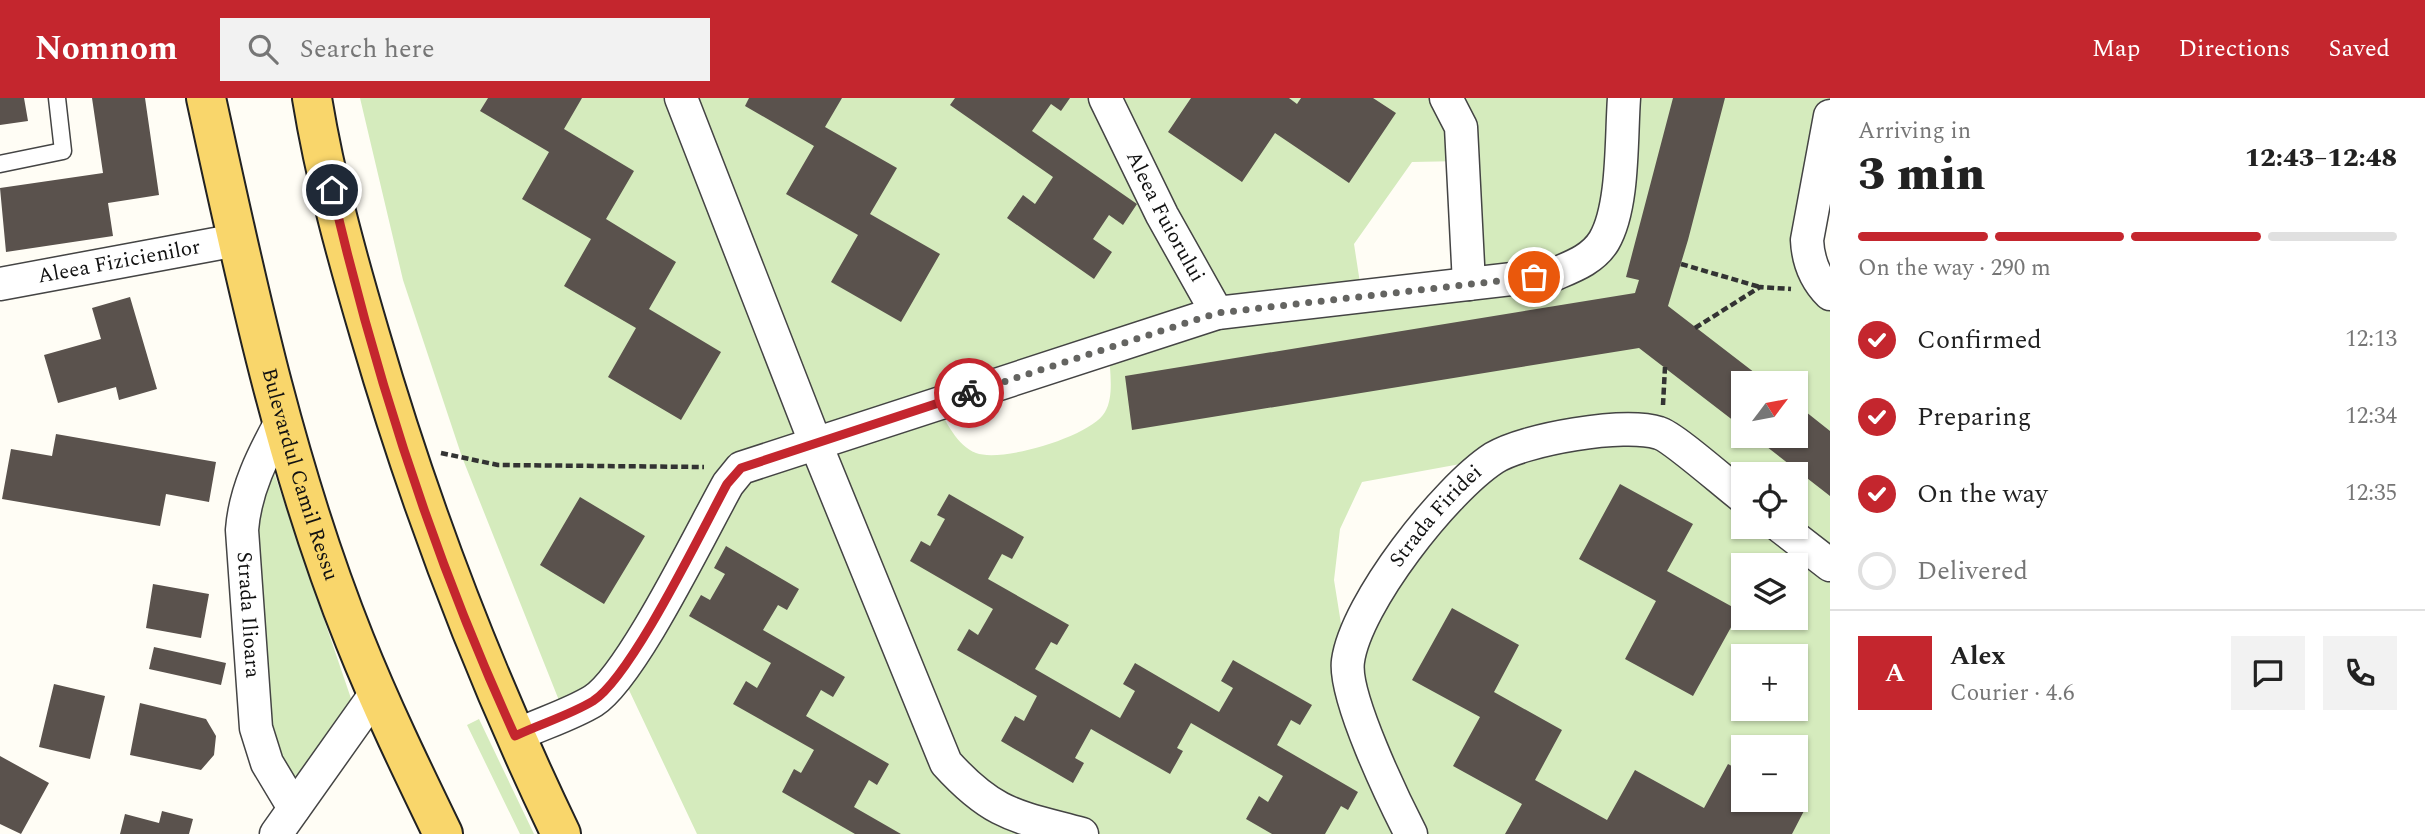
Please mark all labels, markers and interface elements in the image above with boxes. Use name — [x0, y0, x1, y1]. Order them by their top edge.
search box — [220, 18, 710, 81]
text: Nomnom — [35, 24, 178, 74]
text: Search here — [300, 29, 435, 69]
icon: search — [244, 30, 282, 68]
text: Map — [2092, 31, 2140, 67]
text: Directions — [2178, 31, 2290, 67]
text: Saved — [2328, 31, 2390, 67]
text: Arriving in — [1858, 114, 1971, 149]
text: 12:43–12:48 — [2245, 138, 2397, 178]
text: 3 min — [1858, 140, 1985, 210]
street label: Aleea Fuiorului — [1117, 145, 1213, 288]
pin — [302, 160, 362, 220]
icon: home — [313, 171, 351, 209]
street label: Aleea Fizicienilor — [35, 231, 203, 293]
pin — [1504, 247, 1564, 307]
text: On the way · 290 m — [1858, 251, 2051, 286]
icon: bag — [1515, 258, 1553, 296]
text: Confirmed — [1917, 320, 2042, 360]
icon: check — [1858, 321, 1896, 359]
text: 12:13 — [2345, 322, 2397, 357]
courier — [934, 358, 1004, 428]
street label: Bulevardul Camil Ressu — [253, 364, 347, 586]
north arrow — [1731, 371, 1808, 448]
map controls — [1731, 371, 1808, 812]
icon: bike — [950, 374, 988, 412]
text: Preparing — [1917, 397, 2031, 437]
icon: check — [1858, 398, 1896, 436]
text: 12:34 — [2345, 399, 2397, 434]
street label: Strada Firidei — [1382, 457, 1489, 574]
button: locate — [1731, 462, 1808, 539]
text: On the way — [1917, 474, 2048, 514]
icon: check — [1858, 475, 1896, 513]
text: 12:35 — [2345, 476, 2397, 511]
street label: Strada Ilioara — [228, 551, 268, 680]
text: Delivered — [1917, 551, 2028, 591]
button: layers — [1731, 553, 1808, 630]
text: Alex — [1950, 636, 2005, 676]
button: chat — [2231, 636, 2305, 710]
button: phone — [2323, 636, 2397, 710]
button: + — [1731, 644, 1808, 721]
text: A — [1885, 653, 1905, 693]
text: Courier · 4.6 — [1950, 676, 2075, 711]
button: − — [1731, 735, 1808, 812]

